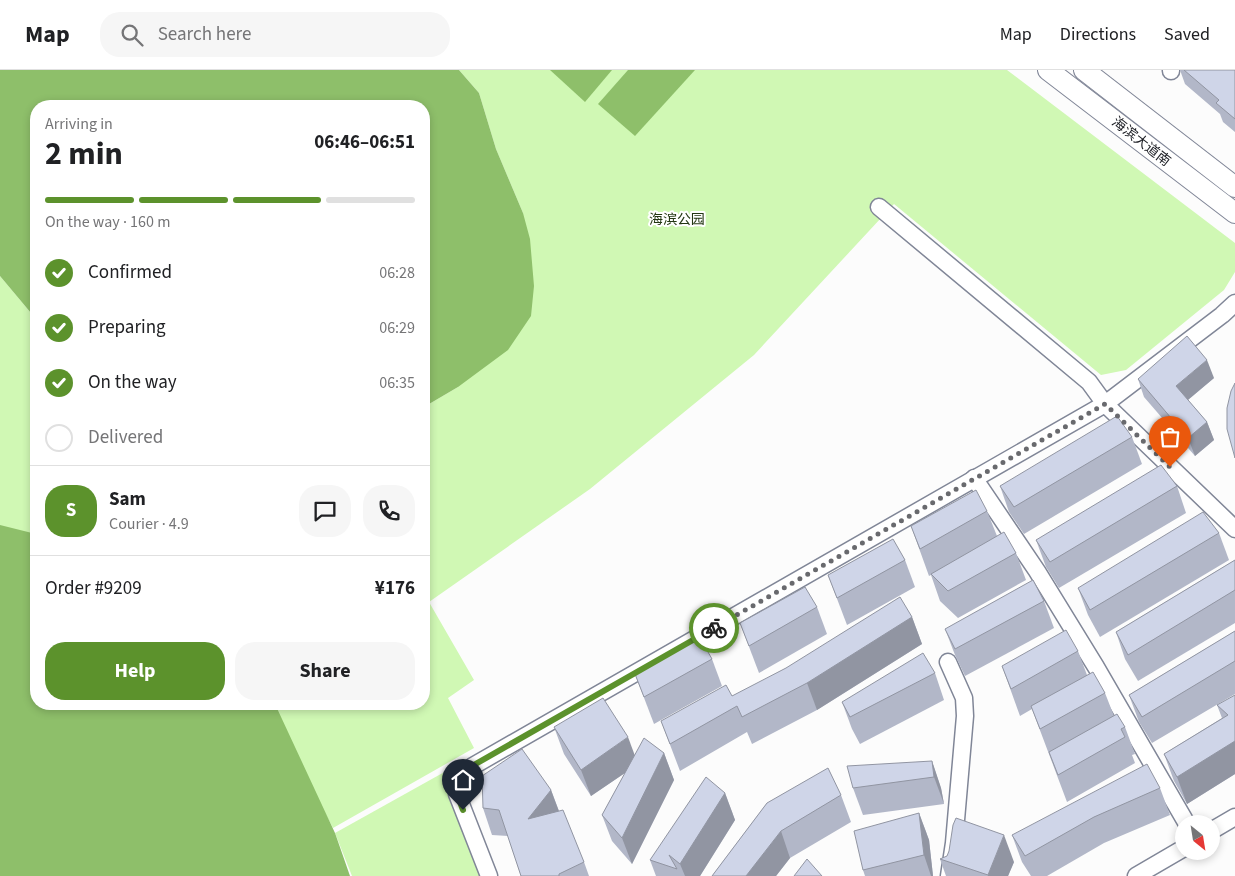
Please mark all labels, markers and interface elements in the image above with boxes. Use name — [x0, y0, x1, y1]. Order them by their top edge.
search box — [100, 12, 450, 57]
text: Map — [25, 17, 70, 52]
icon: search — [118, 21, 146, 49]
text: Search here — [158, 21, 251, 48]
text: Map — [1000, 22, 1032, 47]
text: Directions — [1060, 22, 1136, 47]
text: Saved — [1164, 22, 1210, 47]
text: Arriving in — [45, 113, 113, 135]
street label: 海滨大道南 — [1107, 113, 1175, 171]
text: 06:46–06:51 — [314, 129, 415, 156]
text: 2 min — [45, 131, 123, 177]
park label: 海滨公园 — [649, 210, 705, 230]
text: On the way · 160 m — [45, 211, 170, 233]
icon: check — [45, 259, 73, 287]
text: Confirmed — [88, 259, 172, 286]
text: 06:28 — [379, 262, 415, 284]
icon: check — [45, 314, 73, 342]
text: Preparing — [88, 314, 166, 341]
text: 06:29 — [379, 317, 415, 339]
icon: check — [45, 369, 73, 397]
text: On the way — [88, 369, 177, 396]
text: 06:35 — [379, 372, 415, 394]
pin — [1149, 416, 1191, 467]
icon: bag — [1156, 423, 1184, 451]
text: Delivered — [88, 424, 163, 451]
button: chat — [299, 485, 351, 537]
button: phone — [363, 485, 415, 537]
text: Sam — [109, 486, 146, 513]
text: S — [66, 497, 76, 524]
text: Courier · 4.9 — [109, 513, 189, 535]
text: Order #9209 — [45, 575, 142, 602]
text: ¥176 — [375, 575, 415, 602]
courier — [689, 603, 739, 653]
icon: bike — [700, 614, 728, 642]
button: Help — [45, 642, 225, 700]
button: Share — [235, 642, 415, 700]
pin — [442, 759, 484, 810]
icon: home — [449, 766, 477, 794]
north arrow — [1175, 815, 1220, 860]
map controls — [1175, 815, 1220, 860]

